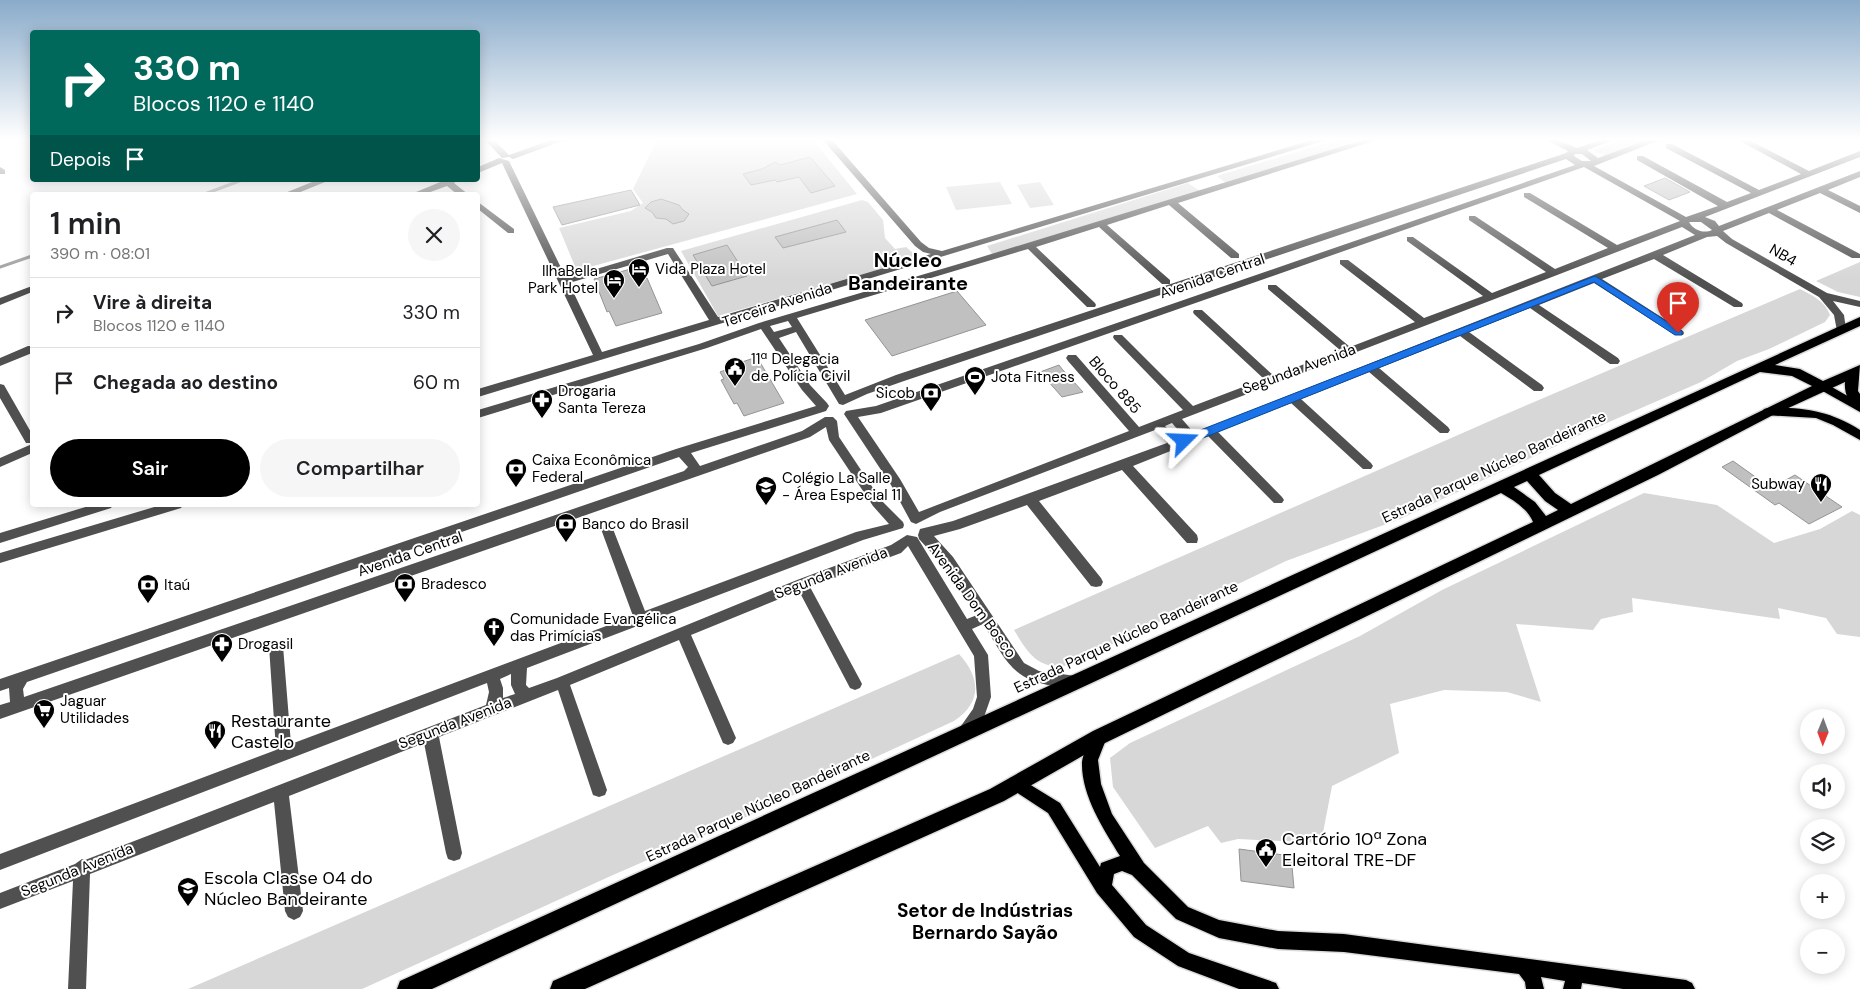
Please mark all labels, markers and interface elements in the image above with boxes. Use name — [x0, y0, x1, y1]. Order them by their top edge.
text: 330 m — [133, 45, 241, 91]
icon: right — [50, 50, 115, 115]
text: Blocos 1120 e 1140 — [133, 89, 314, 118]
icon: arrive — [121, 145, 149, 173]
text: Depois — [50, 147, 111, 172]
text: 1 min — [50, 204, 122, 243]
button: close — [408, 209, 460, 261]
street label: NB4 — [1766, 239, 1800, 271]
text: 390 m · 08:01 — [50, 243, 150, 264]
district label: Núcleo Bandeirante — [848, 247, 968, 296]
street label: Avenida Central — [1157, 249, 1267, 303]
hotel icon: Vida Plaza Hotel — [627, 257, 651, 288]
place label: Vida Plaza Hotel — [655, 259, 766, 279]
place label: IlhaBella Park Hotel — [528, 261, 598, 298]
hotel icon: IlhaBella Park Hotel — [602, 268, 626, 299]
street label: Terceira Avenida — [720, 278, 834, 332]
pin — [1657, 282, 1699, 333]
icon: arrive — [1664, 289, 1692, 317]
text: Vire à direita — [93, 290, 212, 315]
icon: right — [50, 299, 78, 327]
text: 330 m — [403, 300, 460, 325]
text: Blocos 1120 e 1140 — [93, 315, 225, 336]
street label: Segunda Avenida — [1240, 339, 1358, 399]
place label: 11ª Delegacia de Polícia Civil — [751, 349, 850, 386]
street label: Bloco 885 — [1084, 352, 1146, 418]
public building icon: 11ª Delegacia de Polícia Civil — [723, 356, 747, 387]
sports icon: Jota Fitness — [963, 365, 987, 396]
place label: Jota Fitness — [991, 367, 1075, 387]
icon: arrive — [50, 369, 78, 397]
text: Chegada ao destino — [93, 370, 278, 395]
text: 60 m — [413, 370, 460, 395]
place label: Drogaria Santa Tereza — [558, 381, 646, 418]
bank icon: Sicob — [919, 381, 943, 412]
place label: Sicob — [876, 383, 915, 403]
pharmacy icon: Drogaria Santa Tereza — [530, 388, 554, 419]
street label: Estrada Parque Núcleo Bandeirante — [1379, 406, 1609, 528]
position arrow — [1157, 414, 1209, 466]
button: Sair — [50, 439, 250, 497]
button: Compartilhar — [260, 439, 460, 497]
place label: Caixa Econômica Federal — [532, 450, 651, 487]
bank icon: Caixa Econômica Federal — [504, 457, 528, 488]
place label: Colégio La Salle - Área Especial 11 — [782, 468, 901, 505]
restaurant icon: Subway — [1809, 472, 1833, 503]
place label: Subway — [1751, 474, 1806, 494]
school or university icon: Colégio La Salle - Área Especial 11 — [754, 475, 778, 506]
bank icon: Banco do Brasil — [554, 512, 578, 543]
place label: Banco do Brasil — [582, 514, 689, 534]
street label: Avenida Central — [355, 527, 465, 581]
street label: Avenida Dom Bosco — [923, 538, 1021, 662]
street label: Segunda Avenida — [772, 542, 890, 604]
bank icon: Bradesco — [393, 572, 417, 603]
bank icon: Itaú — [136, 573, 160, 604]
place label: Bradesco — [421, 574, 487, 594]
place label: Itaú — [164, 575, 190, 595]
street label: Estrada Parque Núcleo Bandeirante — [1011, 576, 1241, 698]
place label: Comunidade Evangélica das Primícias — [510, 609, 676, 646]
church icon: Comunidade Evangélica das Primícias — [482, 616, 506, 647]
pharmacy icon: Drogasil — [210, 632, 234, 663]
place label: Drogasil — [238, 634, 293, 654]
place label: Jaguar Utilidades — [60, 691, 129, 728]
street label: Segunda Avenida — [396, 692, 514, 754]
supermarket icon: Jaguar Utilidades — [32, 698, 56, 729]
place label: Restaurante Castelo — [231, 709, 331, 754]
north arrow — [1800, 709, 1845, 754]
map controls — [1800, 709, 1845, 974]
restaurant icon: Restaurante Castelo — [203, 719, 227, 750]
street label: Estrada Parque Núcleo Bandeirante — [643, 745, 873, 867]
button: sound — [1800, 764, 1845, 809]
button: layers — [1800, 819, 1845, 864]
place label: Cartório 10ª Zona Eleitoral TRE-DF — [1282, 827, 1427, 872]
public building icon: Cartório 10ª Zona Eleitoral TRE-DF — [1254, 837, 1278, 868]
street label: Segunda Avenida — [18, 838, 136, 902]
place label: Escola Classe 04 do Núcleo Bandeirante — [204, 866, 373, 911]
button: + — [1800, 874, 1845, 919]
school or university icon: Escola Classe 04 do Núcleo Bandeirante — [176, 876, 200, 907]
district label: Setor de Indústrias Bernardo Sayão — [897, 898, 1073, 945]
button: − — [1800, 929, 1845, 974]

